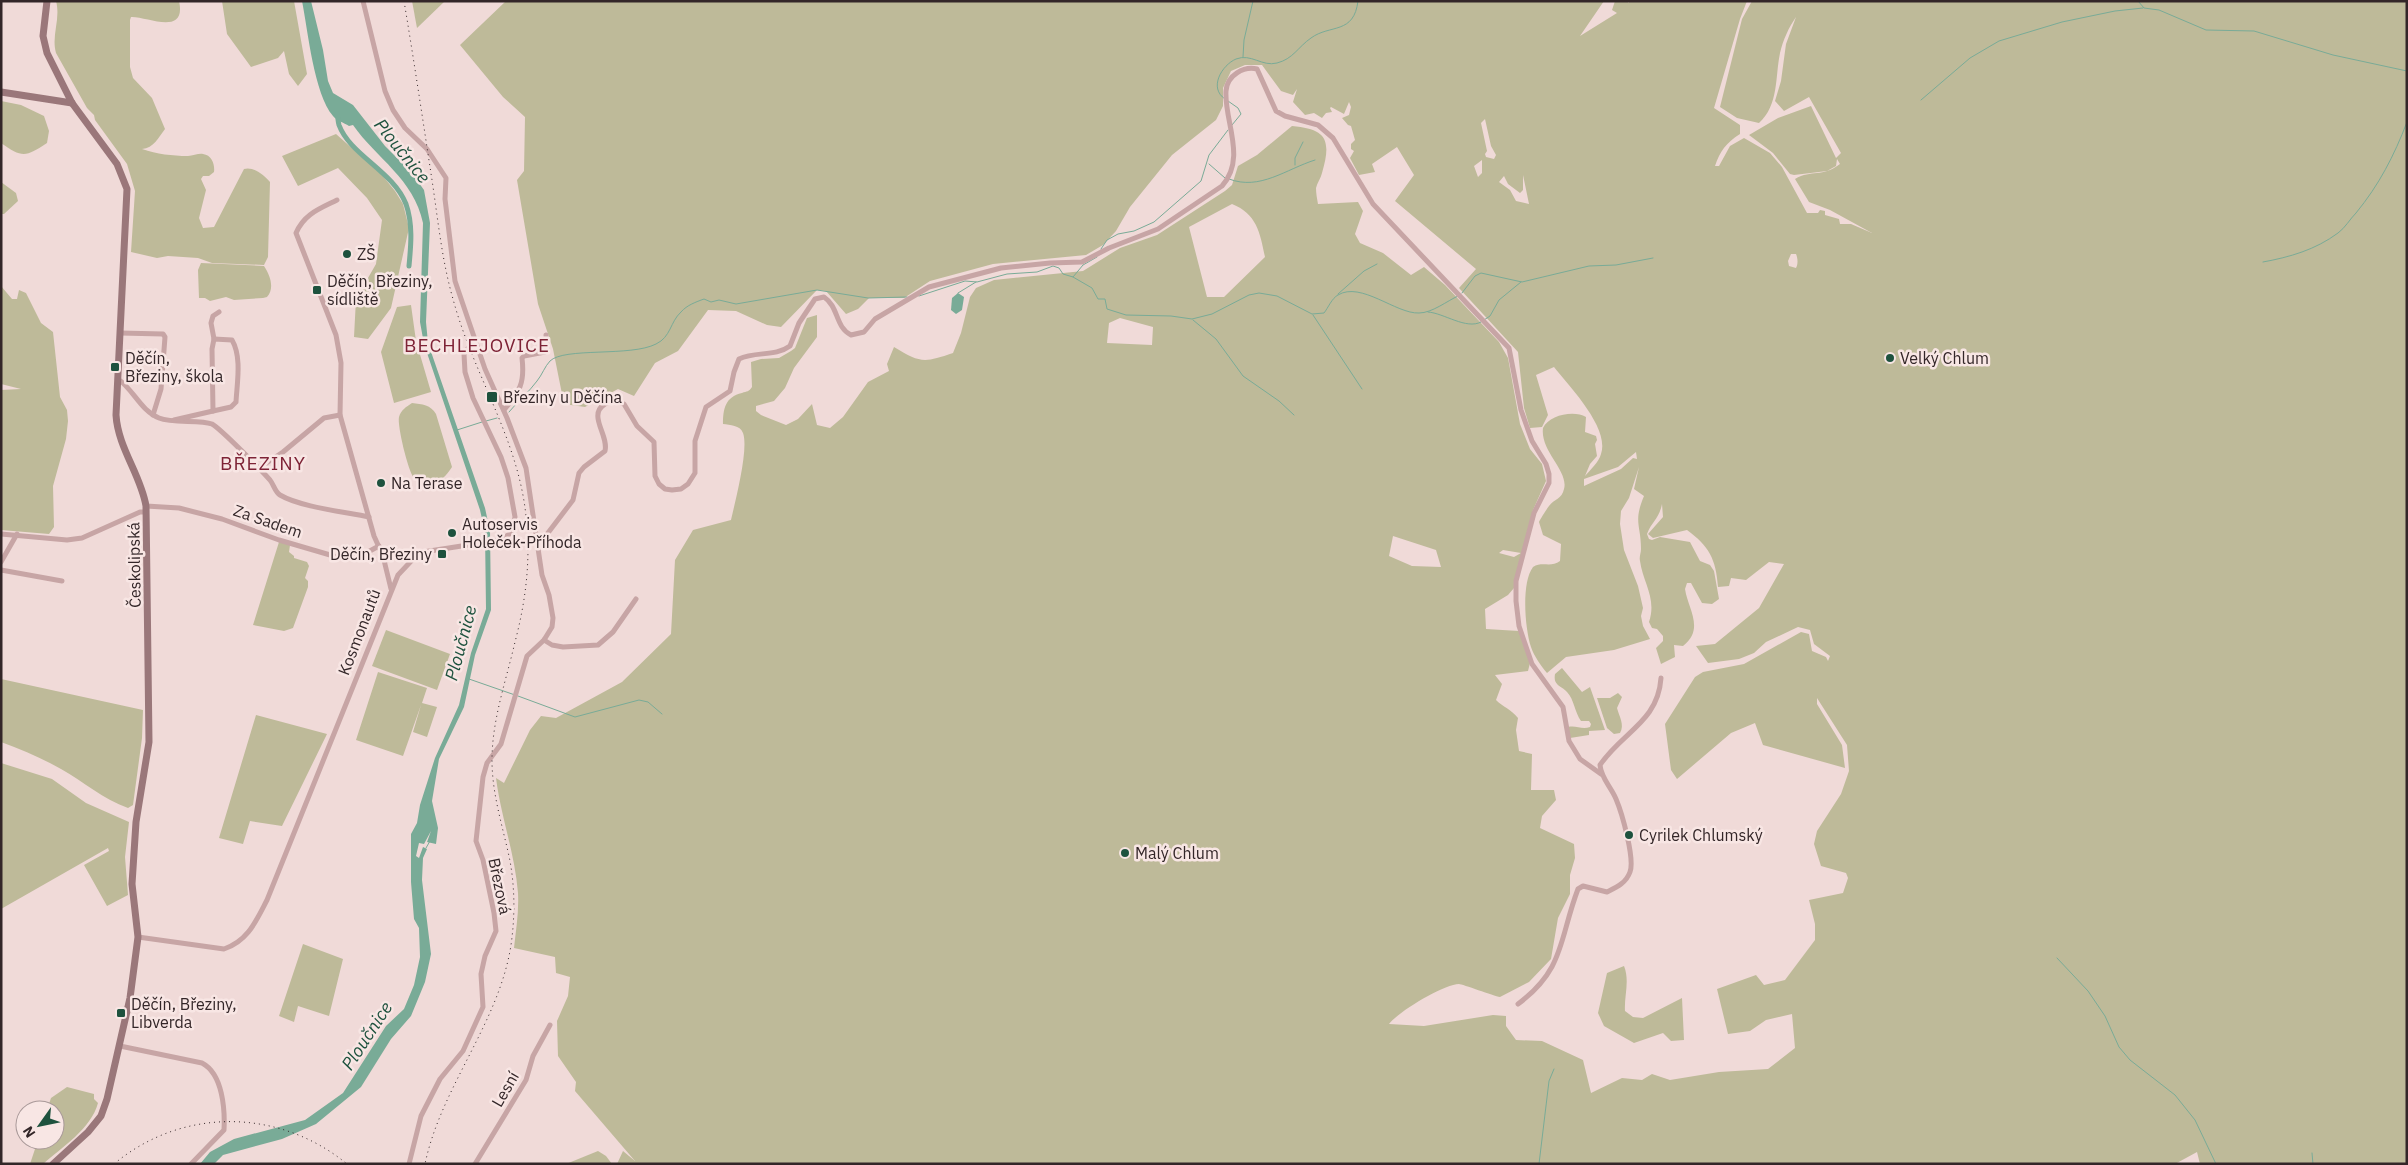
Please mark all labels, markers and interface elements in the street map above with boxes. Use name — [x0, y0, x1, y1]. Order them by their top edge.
water label: Ploučnice — [369, 114, 436, 188]
place label: ZŠ — [357, 243, 376, 264]
marker: ZŠ — [341, 248, 353, 260]
place label: Děčín, Březiny, sídliště — [327, 271, 433, 309]
marker: Děčín, Březiny, sídliště — [311, 284, 323, 296]
district label: BECHLEJOVICE — [404, 333, 550, 357]
place label: Děčín, Březiny, škola — [125, 348, 224, 386]
place label: Velký Chlum — [1900, 348, 1989, 368]
marker: Velký Chlum — [1884, 352, 1896, 364]
marker: Děčín, Březiny, škola — [109, 361, 121, 373]
place label: Březiny u Děčína — [503, 387, 623, 407]
marker: Březiny u Děčína — [485, 390, 499, 404]
district label: BŘEZINY — [220, 451, 306, 475]
place label: Na Terase — [391, 473, 463, 493]
marker: Na Terase — [375, 477, 387, 489]
street label: Za Sadem — [231, 500, 305, 542]
place label: Autoservis Holeček-Příhoda — [462, 514, 582, 552]
street label: Českolipská — [122, 521, 145, 608]
marker: Autoservis Holeček-Příhoda — [446, 527, 458, 539]
place label: Děčín, Březiny — [330, 544, 432, 564]
marker: Děčín, Březiny — [436, 548, 448, 560]
street label: Kosmonautů — [333, 586, 385, 678]
water label: Ploučnice — [439, 603, 482, 683]
place label: Cyrilek Chlumský — [1639, 825, 1763, 845]
marker: Cyrilek Chlumský — [1623, 829, 1635, 841]
place label: Malý Chlum — [1135, 843, 1219, 863]
marker: Malý Chlum — [1119, 847, 1131, 859]
street label: Březová — [484, 856, 516, 917]
place label: Děčín, Březiny, Libverda — [131, 994, 237, 1032]
water label: Ploučnice — [336, 997, 397, 1074]
marker: Děčín, Březiny, Libverda — [115, 1007, 127, 1019]
street label: Lesní — [487, 1068, 523, 1110]
north arrow — [15, 1100, 65, 1150]
text: N — [19, 1123, 39, 1141]

